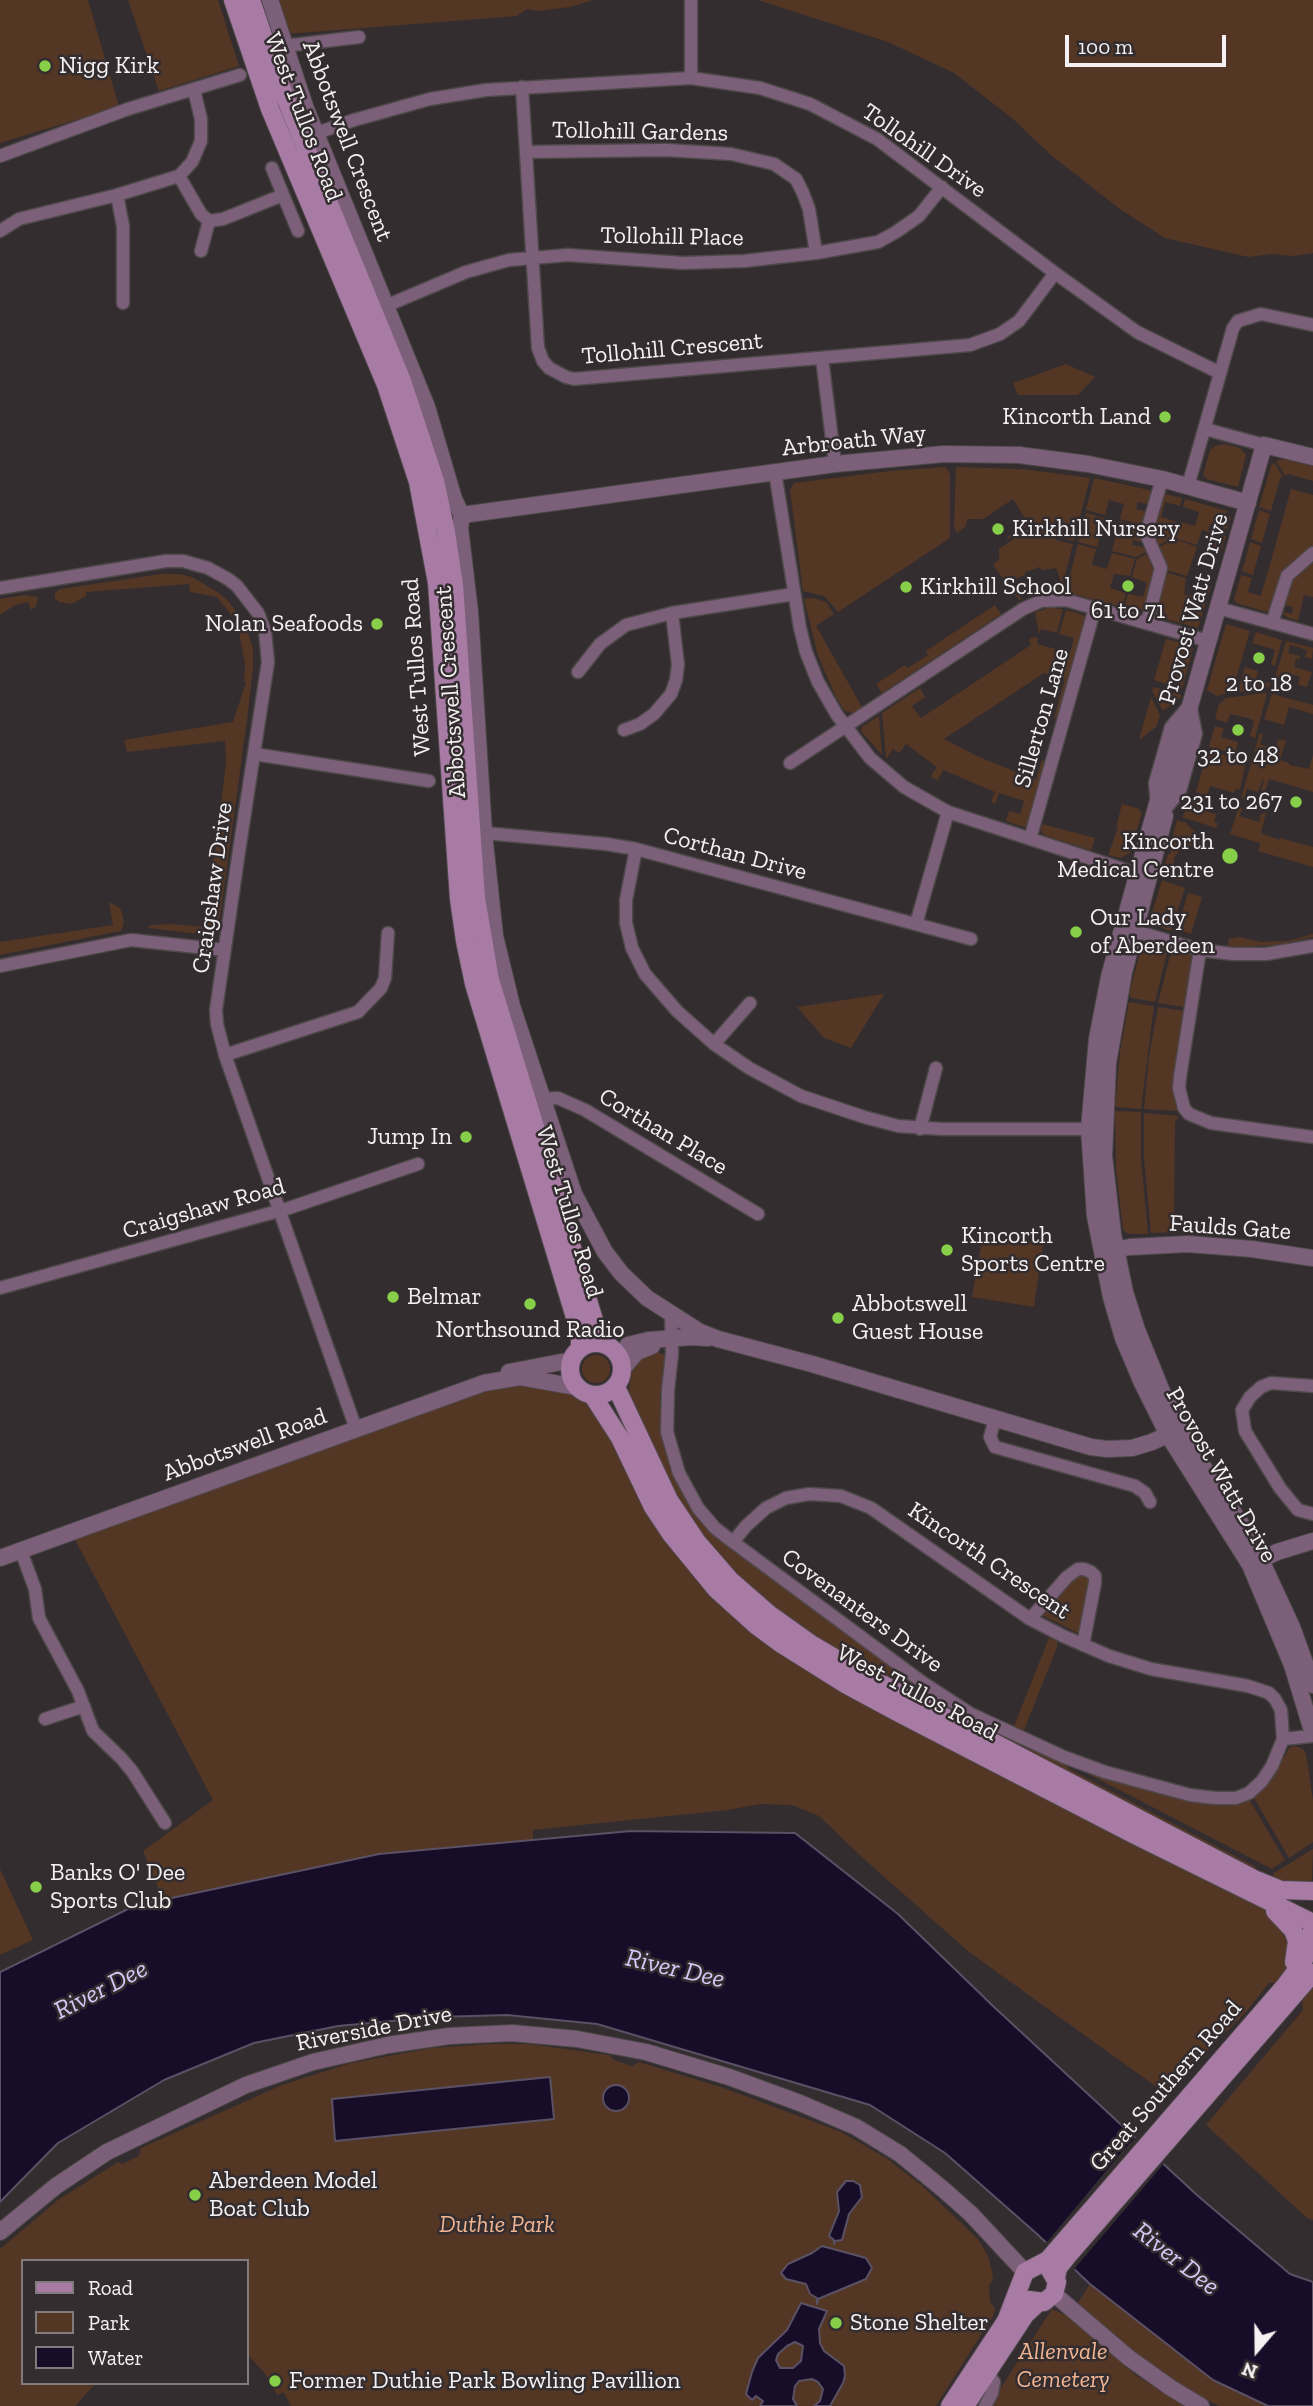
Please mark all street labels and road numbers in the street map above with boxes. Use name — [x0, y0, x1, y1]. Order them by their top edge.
street label: West Tullos Road — [258, 29, 348, 205]
street label: Abbotswell Crescent — [295, 36, 399, 246]
street label: Tollohill Drive — [856, 97, 992, 205]
street label: Tollohill Gardens — [552, 116, 728, 148]
street label: Tollohill Place — [600, 221, 744, 253]
street label: Tollohill Crescent — [580, 327, 764, 371]
street label: Arbroath Way — [780, 419, 928, 463]
street label: Provost Watt Drive — [1153, 510, 1235, 708]
street label: West Tullos Road — [396, 577, 438, 757]
street label: Abbotswell Crescent — [429, 585, 473, 799]
street label: Sillerton Lane — [1008, 645, 1076, 791]
street label: Craigshaw Drive — [187, 801, 239, 975]
street label: Corthan Drive — [660, 821, 810, 887]
street label: Corthan Place — [593, 1082, 733, 1182]
street label: West Tullos Road — [529, 1122, 609, 1302]
street label: Craigshaw Road — [119, 1172, 289, 1246]
street label: Faulds Gate — [1168, 1209, 1292, 1247]
street label: Provost Watt Drive — [1159, 1382, 1283, 1568]
street label: Abbotswell Road — [159, 1402, 331, 1488]
street label: Kincorth Crescent — [902, 1496, 1076, 1626]
street label: Covenanters Drive — [776, 1543, 948, 1679]
street label: West Tullos Road — [831, 1638, 1003, 1748]
street label: Great Southern Road — [1084, 1995, 1248, 2177]
street label: Riverside Drive — [294, 2000, 454, 2058]

